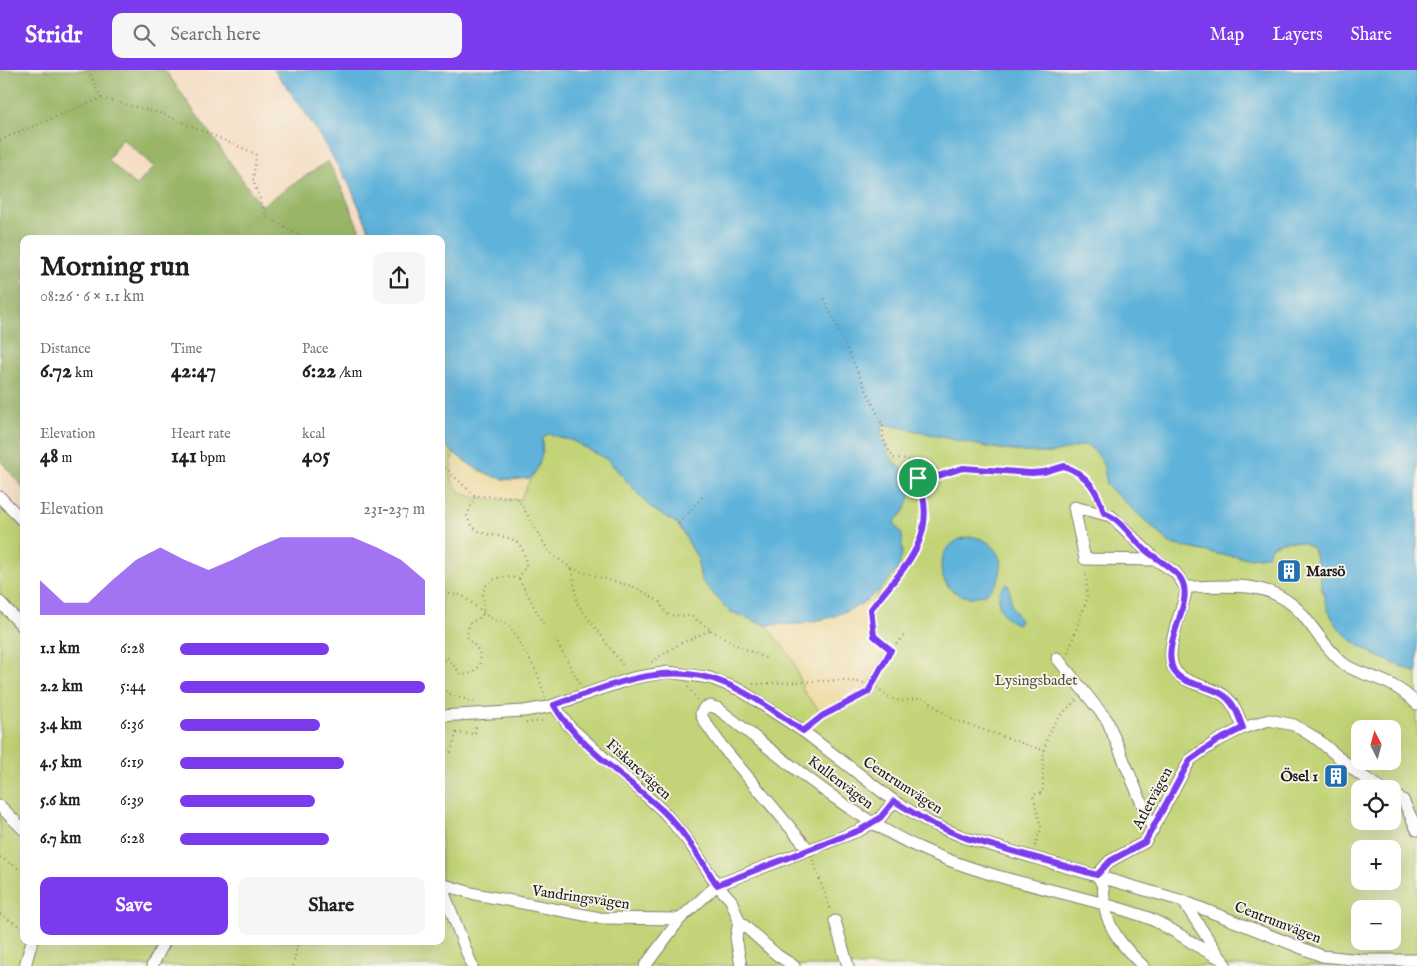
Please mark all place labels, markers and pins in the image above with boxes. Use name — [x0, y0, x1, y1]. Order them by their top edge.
pin — [897, 457, 939, 499]
building icon: Marsö — [1276, 558, 1302, 584]
place label: Marsö — [1306, 562, 1345, 581]
building icon: Ösel 1 — [1323, 763, 1349, 789]
place label: Ösel 1 — [1280, 767, 1318, 786]

